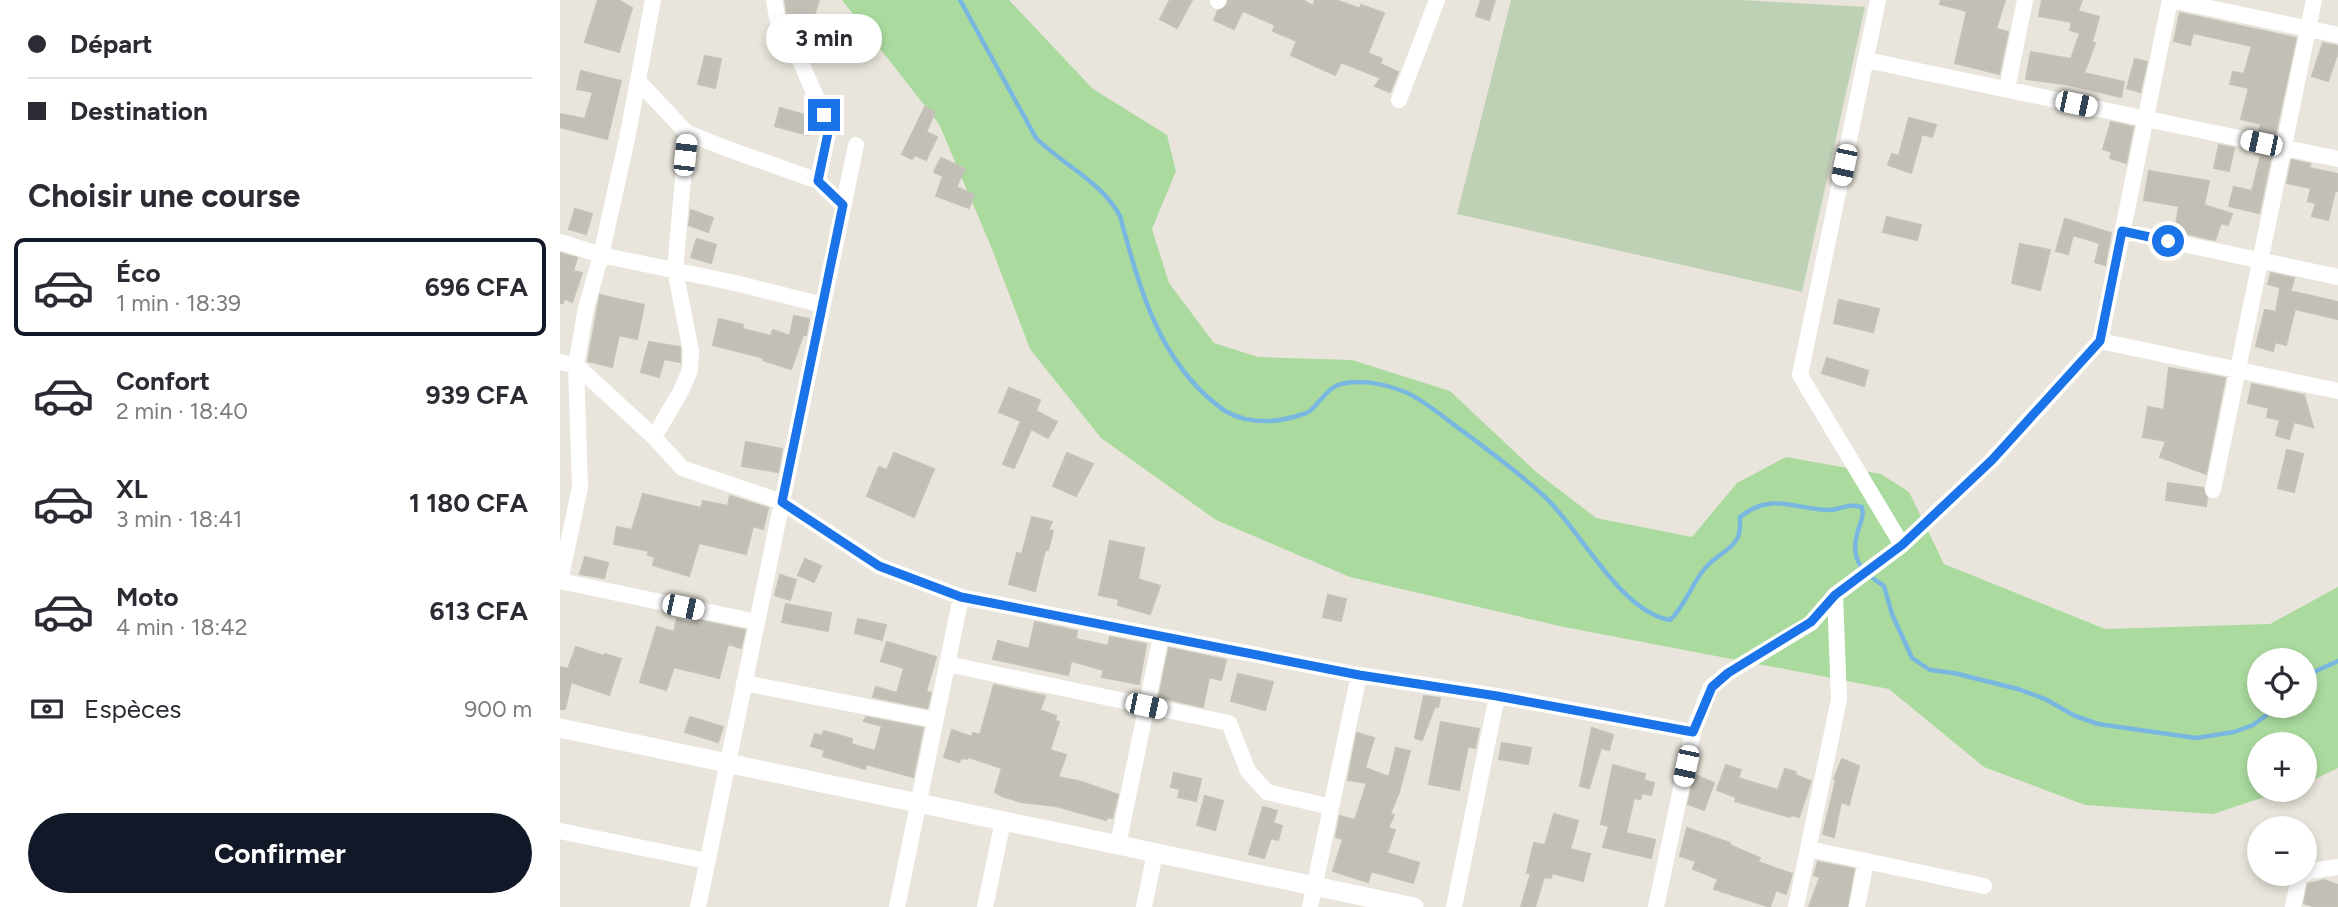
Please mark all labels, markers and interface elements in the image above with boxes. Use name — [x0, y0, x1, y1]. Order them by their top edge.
callout: 3 min — [766, 13, 882, 62]
text: 3 min — [795, 24, 853, 52]
text: Départ — [70, 28, 152, 60]
car — [2054, 89, 2099, 119]
text: Destination — [70, 95, 208, 127]
route end — [808, 99, 840, 131]
car — [2239, 128, 2284, 158]
car — [673, 133, 698, 177]
car — [1830, 142, 1859, 188]
text: Choisir une course — [28, 177, 300, 215]
route start — [2152, 225, 2184, 257]
icon: car — [32, 256, 95, 319]
text: Éco — [116, 257, 161, 289]
text: 696 CFA — [425, 271, 528, 303]
text: 1 min · 18:39 — [116, 289, 241, 317]
icon: car — [32, 364, 95, 427]
text: Confort — [116, 365, 210, 397]
text: 939 CFA — [425, 379, 528, 411]
text: 2 min · 18:40 — [116, 397, 248, 425]
icon: car — [32, 472, 95, 535]
text: XL — [116, 473, 148, 505]
text: 1 180 CFA — [409, 487, 528, 519]
text: 3 min · 18:41 — [116, 505, 242, 533]
icon: car — [32, 580, 95, 643]
text: Moto — [116, 581, 179, 613]
car — [661, 592, 706, 622]
text: 613 CFA — [429, 595, 528, 627]
text: 4 min · 18:42 — [116, 613, 248, 641]
map controls — [2247, 648, 2317, 886]
button: locate — [2247, 648, 2317, 718]
icon: cash — [28, 690, 66, 728]
car — [1124, 691, 1169, 721]
text: Espèces — [84, 693, 181, 725]
text: 900 m — [464, 695, 532, 723]
button: + — [2247, 732, 2317, 802]
car — [1672, 743, 1701, 789]
button: Confirmer — [28, 813, 532, 893]
button: − — [2247, 816, 2317, 886]

